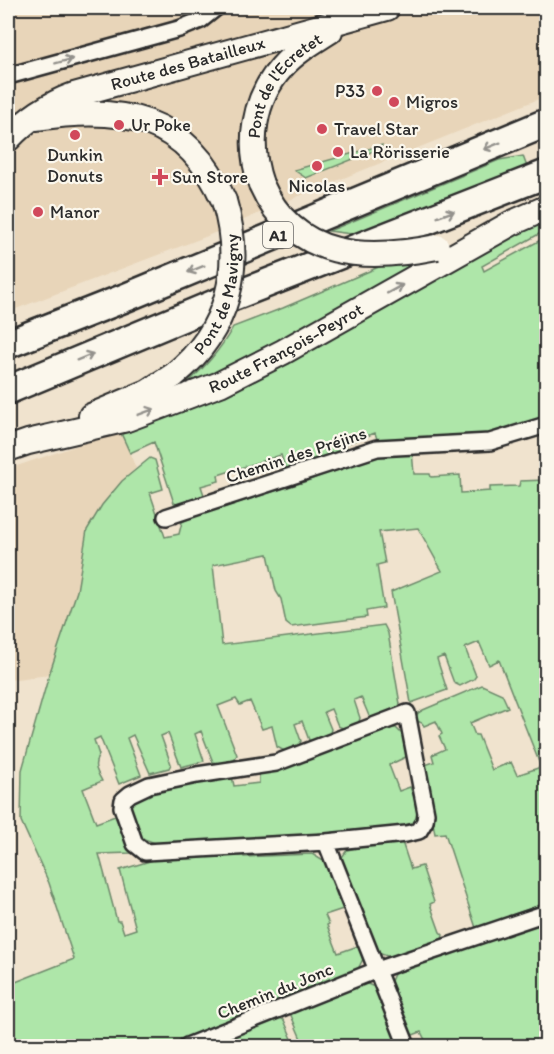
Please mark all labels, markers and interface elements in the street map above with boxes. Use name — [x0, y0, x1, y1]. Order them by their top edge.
street label: Pont de l'Ecretet — [243, 28, 326, 139]
street label: Route des Batailleux — [108, 32, 267, 95]
one-way arrow — [54, 54, 73, 66]
place label: P33 — [335, 80, 365, 102]
marker: P33 — [370, 84, 384, 98]
place label: Migros — [406, 91, 458, 113]
marker: Migros — [387, 95, 401, 109]
place label: Ur Poke — [131, 114, 191, 136]
marker: Ur Poke — [112, 118, 126, 132]
place label: Travel Star — [334, 118, 419, 140]
marker: Travel Star — [315, 122, 329, 136]
marker: Dunkin Donuts — [68, 128, 82, 142]
place label: La Rörisserie — [350, 141, 450, 163]
one-way arrow — [484, 141, 502, 152]
place label: Dunkin Donuts — [47, 144, 103, 187]
marker: La Rörisserie — [331, 145, 345, 159]
marker: Nicolas — [310, 159, 324, 173]
place label: Sun Store — [172, 166, 248, 188]
marker: Sun Store — [153, 170, 167, 184]
place label: Nicolas — [289, 175, 345, 197]
place label: Manor — [50, 201, 100, 223]
marker: Manor — [31, 205, 45, 219]
one-way arrow — [436, 207, 455, 218]
road number: A1 — [263, 222, 293, 248]
street label: Pont de Mavigny — [189, 232, 244, 359]
one-way arrow — [187, 264, 206, 275]
one-way arrow — [386, 283, 404, 294]
street label: Route François-Peyrot — [205, 298, 367, 398]
one-way arrow — [75, 351, 94, 362]
one-way arrow — [136, 406, 154, 417]
street label: Chemin des Préjins — [223, 422, 369, 488]
street label: Chemin du Jonc — [214, 958, 336, 1024]

